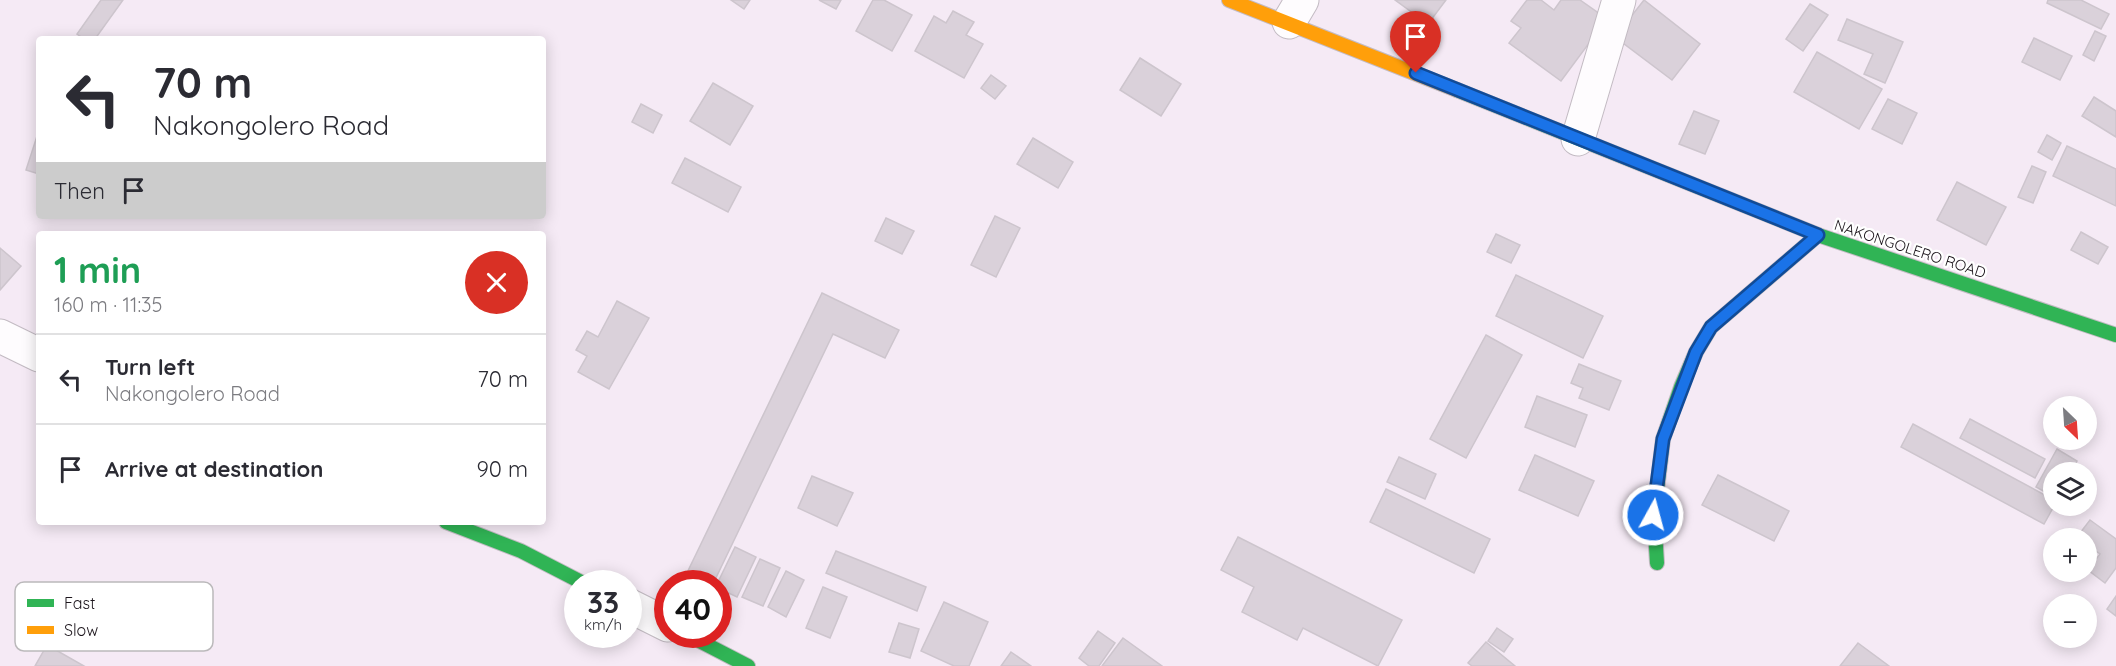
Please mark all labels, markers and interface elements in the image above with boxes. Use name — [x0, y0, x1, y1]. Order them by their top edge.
pin — [1390, 11, 1441, 73]
icon: arrive — [1399, 20, 1432, 53]
text: 70 m — [153, 56, 252, 109]
icon: left — [54, 60, 132, 138]
text: Nakongolero Road — [153, 108, 389, 142]
icon: arrive — [117, 174, 150, 207]
text: Then — [54, 177, 105, 205]
street label: NAKONGOLERO ROAD — [1832, 215, 1989, 282]
text: 1 min — [54, 247, 141, 292]
button: close — [465, 251, 528, 314]
text: 160 m · 11:35 — [54, 292, 163, 317]
text: Turn left — [105, 353, 195, 381]
icon: left — [54, 363, 87, 396]
text: 70 m — [478, 365, 528, 393]
text: Nakongolero Road — [105, 381, 280, 406]
north arrow — [2043, 396, 2097, 450]
map controls — [2043, 396, 2097, 648]
icon: arrive — [54, 453, 87, 486]
text: Arrive at destination — [105, 455, 323, 483]
text: 90 m — [477, 455, 528, 483]
button: layers — [2043, 462, 2097, 516]
position arrow — [1621, 483, 1685, 547]
button: + — [2043, 528, 2097, 582]
speed limit sign: 40 — [654, 570, 732, 648]
legend — [15, 582, 213, 651]
text: 33 — [587, 583, 619, 621]
text: Fast — [64, 593, 95, 613]
button: − — [2043, 594, 2097, 648]
text: km/h — [584, 615, 622, 634]
text: Slow — [64, 620, 98, 640]

